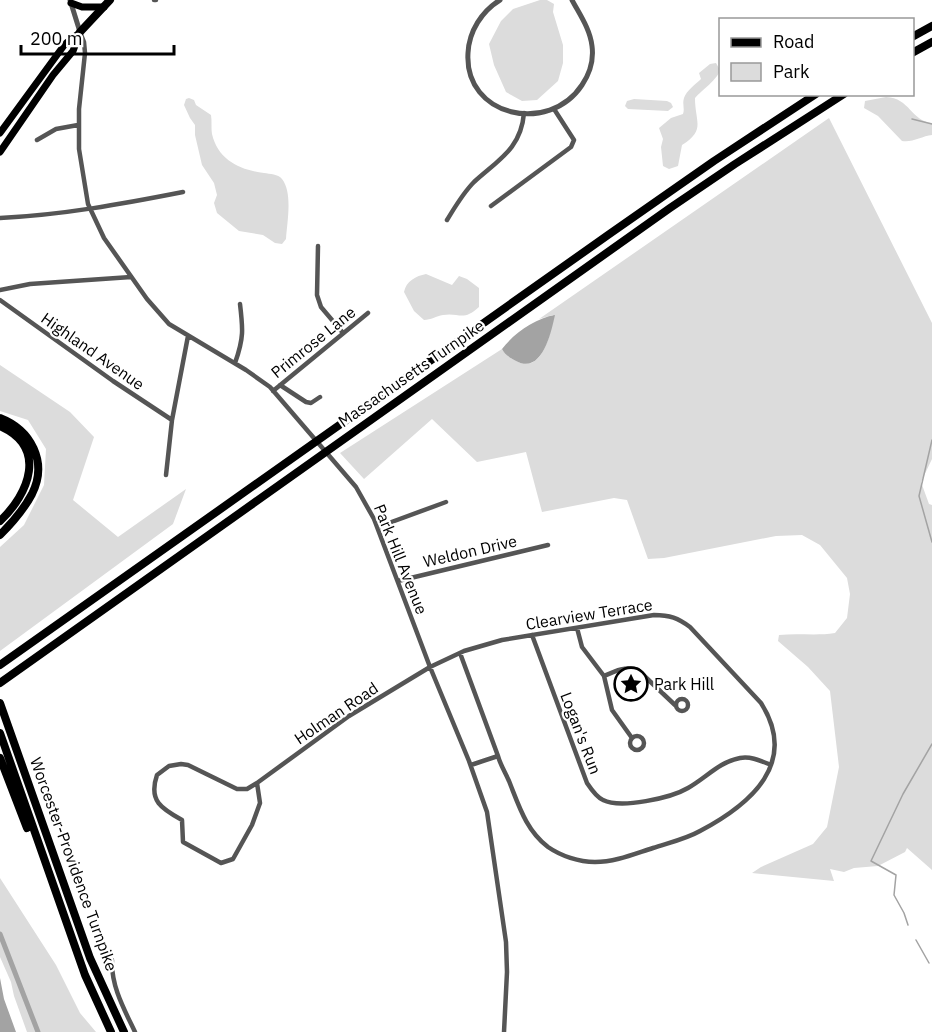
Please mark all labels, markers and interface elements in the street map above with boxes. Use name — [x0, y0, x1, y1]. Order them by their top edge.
scale bar — [21, 18, 174, 56]
legend — [719, 18, 914, 96]
text: 200 m — [30, 27, 82, 50]
text: Road — [773, 30, 814, 53]
text: Park — [773, 60, 810, 83]
street label: Primrose Lane — [267, 302, 359, 382]
street label: Highland Avenue — [38, 308, 149, 394]
street label: Massachusetts Turnpike — [334, 315, 488, 431]
street label: Park Hill Avenue — [370, 501, 432, 617]
street label: Weldon Drive — [421, 530, 519, 571]
street label: Clearview Terrace — [524, 594, 654, 634]
place icon: Park Hill — [613, 666, 649, 702]
place label: Park Hill — [654, 674, 714, 694]
street label: Holman Road — [290, 678, 382, 748]
street label: Logan's Run — [556, 689, 606, 777]
street label: Worcester-Providence Turnpike — [26, 754, 122, 974]

